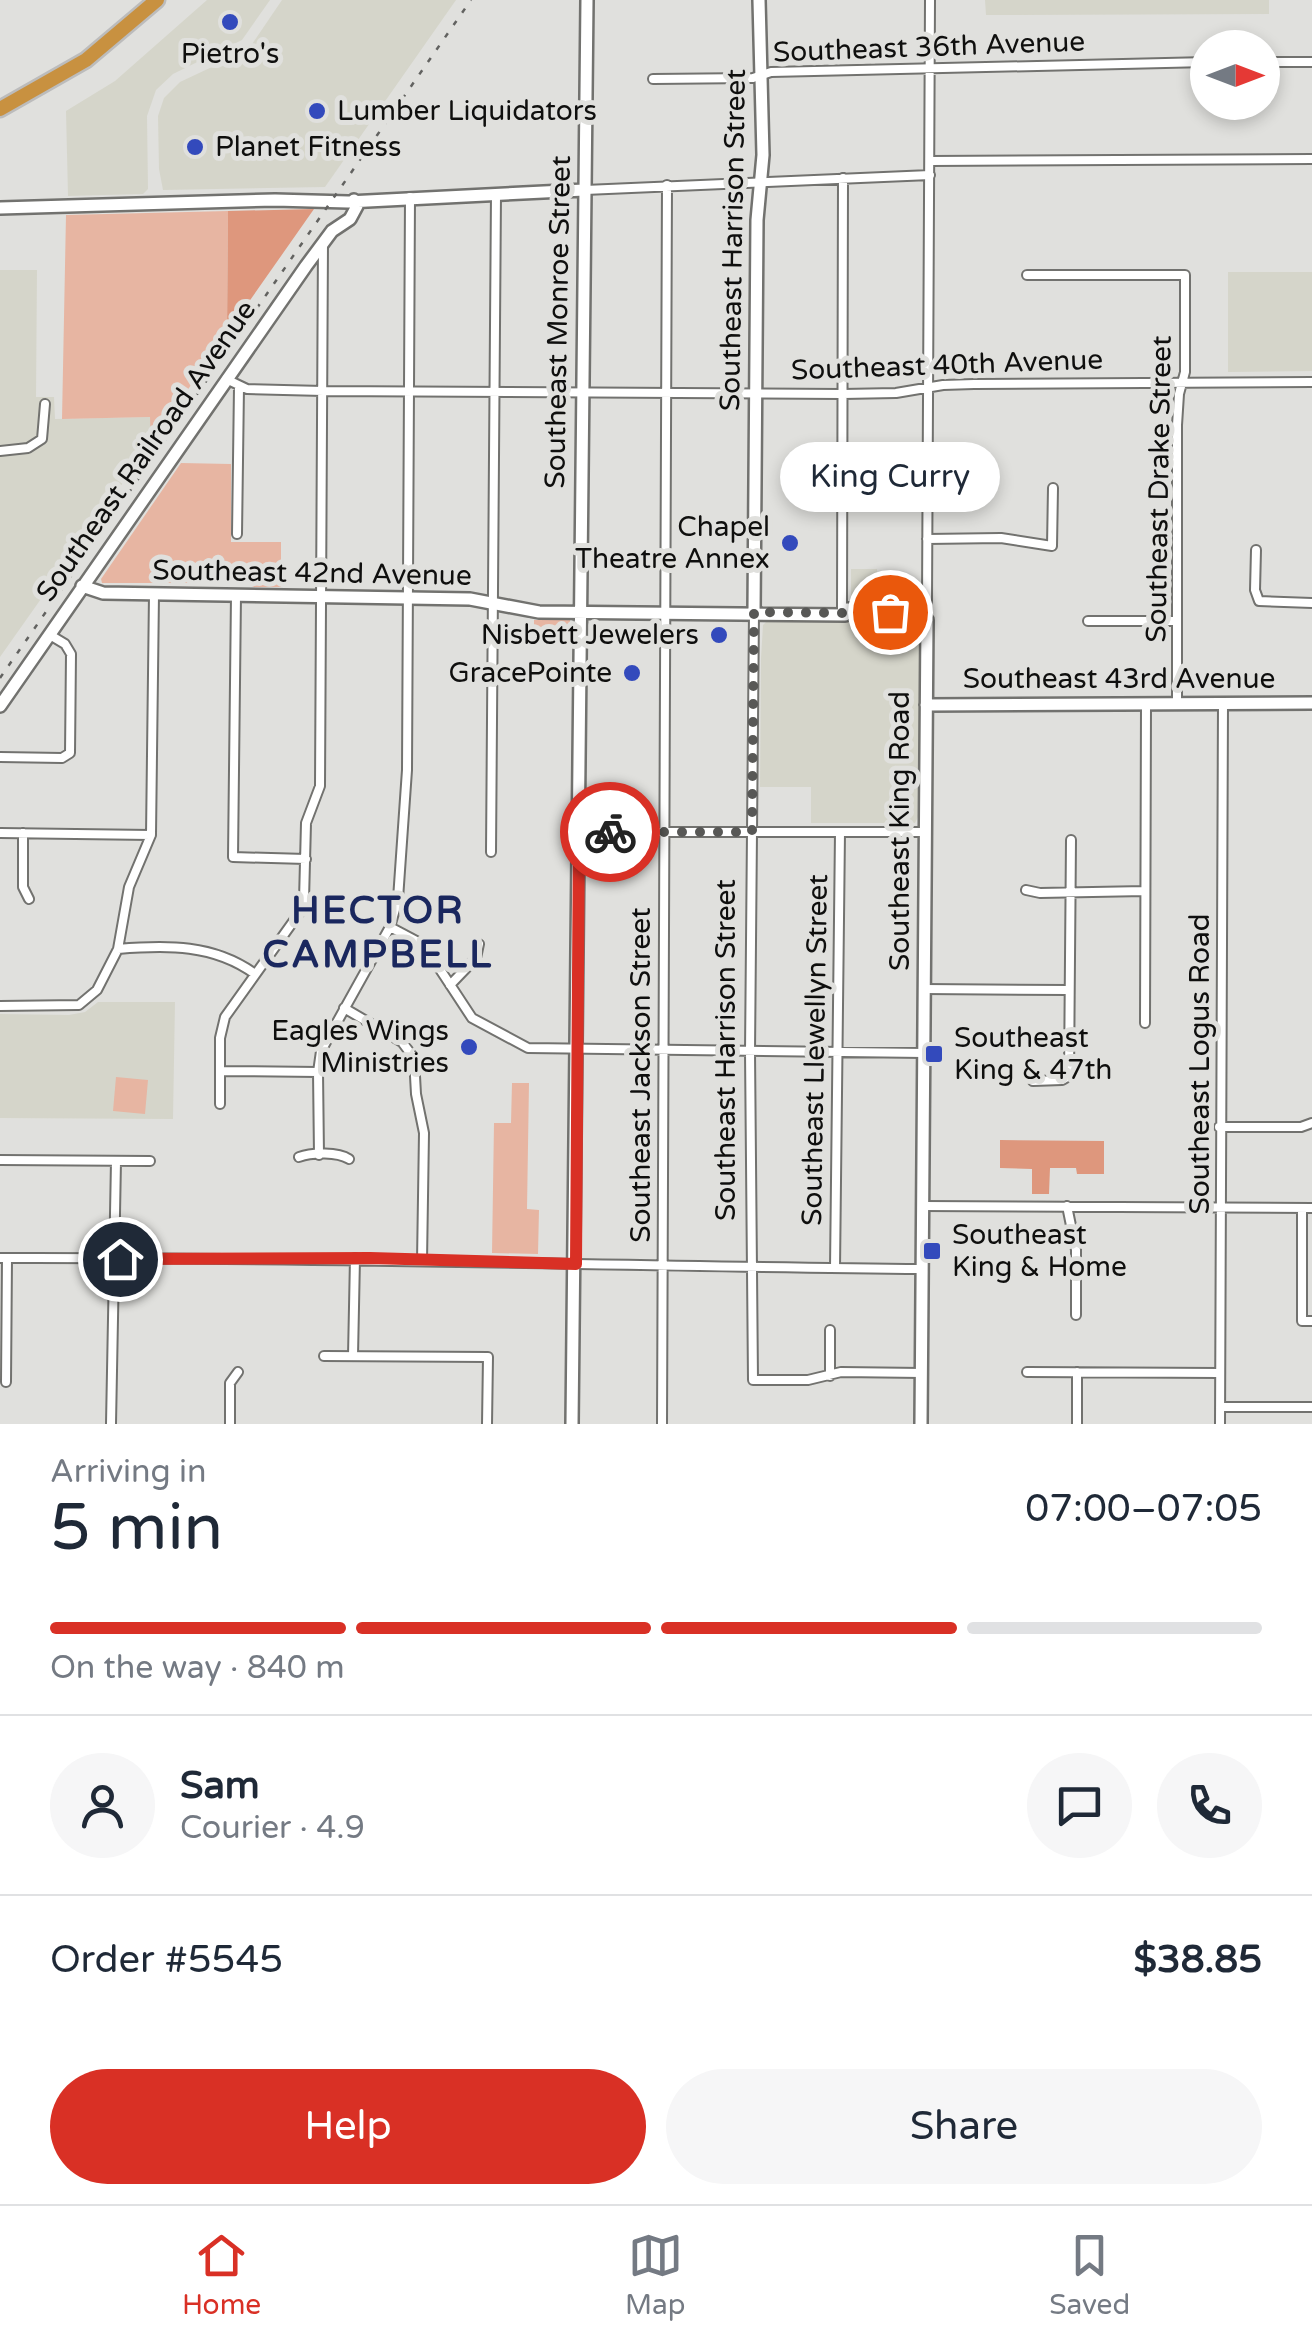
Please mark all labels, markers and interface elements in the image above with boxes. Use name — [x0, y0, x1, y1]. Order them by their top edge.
marker: Pietro's — [219, 11, 241, 33]
street label: Southeast 36th Avenue — [772, 25, 1086, 69]
north arrow — [1190, 30, 1280, 120]
map controls — [1190, 30, 1280, 120]
place label: Pietro's — [181, 37, 279, 71]
street label: Southeast Harrison Street — [713, 68, 753, 411]
place label: Lumber Liquidators — [337, 94, 597, 128]
marker: Lumber Liquidators — [306, 100, 328, 122]
place label: Planet Fitness — [215, 130, 401, 164]
marker: Planet Fitness — [184, 136, 206, 158]
street label: Southeast Monroe Street — [538, 155, 578, 489]
street label: Southeast Railroad Avenue — [29, 294, 263, 608]
street label: Southeast Drake Street — [1139, 335, 1179, 643]
street label: Southeast 40th Avenue — [790, 343, 1104, 387]
callout: King Curry — [780, 442, 1000, 512]
text: King Curry — [810, 458, 970, 496]
place label: Chapel Theatre Annex — [575, 510, 770, 576]
marker: Chapel Theatre Annex — [779, 532, 801, 554]
street label: Southeast 42nd Avenue — [152, 553, 472, 593]
pin — [848, 570, 933, 655]
icon: bag — [863, 585, 918, 640]
place label: Nisbett Jewelers — [481, 618, 699, 652]
marker: Nisbett Jewelers — [708, 624, 730, 646]
place label: GracePointe — [449, 656, 612, 690]
marker: GracePointe — [621, 662, 643, 684]
street label: Southeast 43rd Avenue — [963, 662, 1275, 696]
street label: Southeast King Road — [883, 691, 917, 971]
courier — [560, 782, 660, 882]
icon: bike — [583, 805, 638, 860]
street label: Southeast Llewellyn Street — [795, 873, 835, 1226]
street label: Southeast Harrison Street — [709, 879, 743, 1221]
district label: HECTOR CAMPBELL — [262, 888, 494, 978]
street label: Southeast Jackson Street — [624, 907, 658, 1243]
street label: Southeast Logus Road — [1183, 914, 1217, 1214]
place label: Eagles Wings Ministries — [271, 1014, 449, 1080]
place label: Southeast King & 47th — [954, 1021, 1112, 1087]
marker: Eagles Wings Ministries — [458, 1036, 480, 1058]
marker: Southeast King & 47th — [923, 1043, 945, 1065]
pin — [78, 1217, 163, 1302]
place label: Southeast King & Home — [952, 1218, 1127, 1284]
icon: home — [93, 1232, 148, 1287]
marker: Southeast King & Home — [921, 1240, 943, 1262]
text: Arriving in — [50, 1453, 207, 1491]
text: 07:00–07:05 — [1025, 1486, 1262, 1532]
text: 5 min — [50, 1489, 223, 1568]
text: On the way · 840 m — [50, 1649, 345, 1687]
button: person — [50, 1753, 155, 1858]
button: chat — [1027, 1753, 1132, 1858]
button: phone — [1157, 1753, 1262, 1858]
text: Sam — [180, 1763, 260, 1809]
text: Courier · 4.9 — [180, 1809, 365, 1847]
text: Order #5545 — [50, 1937, 283, 1983]
text: $38.85 — [1133, 1937, 1262, 1983]
button: Help — [50, 2069, 646, 2184]
button: Share — [666, 2069, 1262, 2184]
tab: Home — [182, 2228, 261, 2322]
tab: Map — [625, 2228, 685, 2322]
tab: Saved — [1049, 2228, 1130, 2322]

